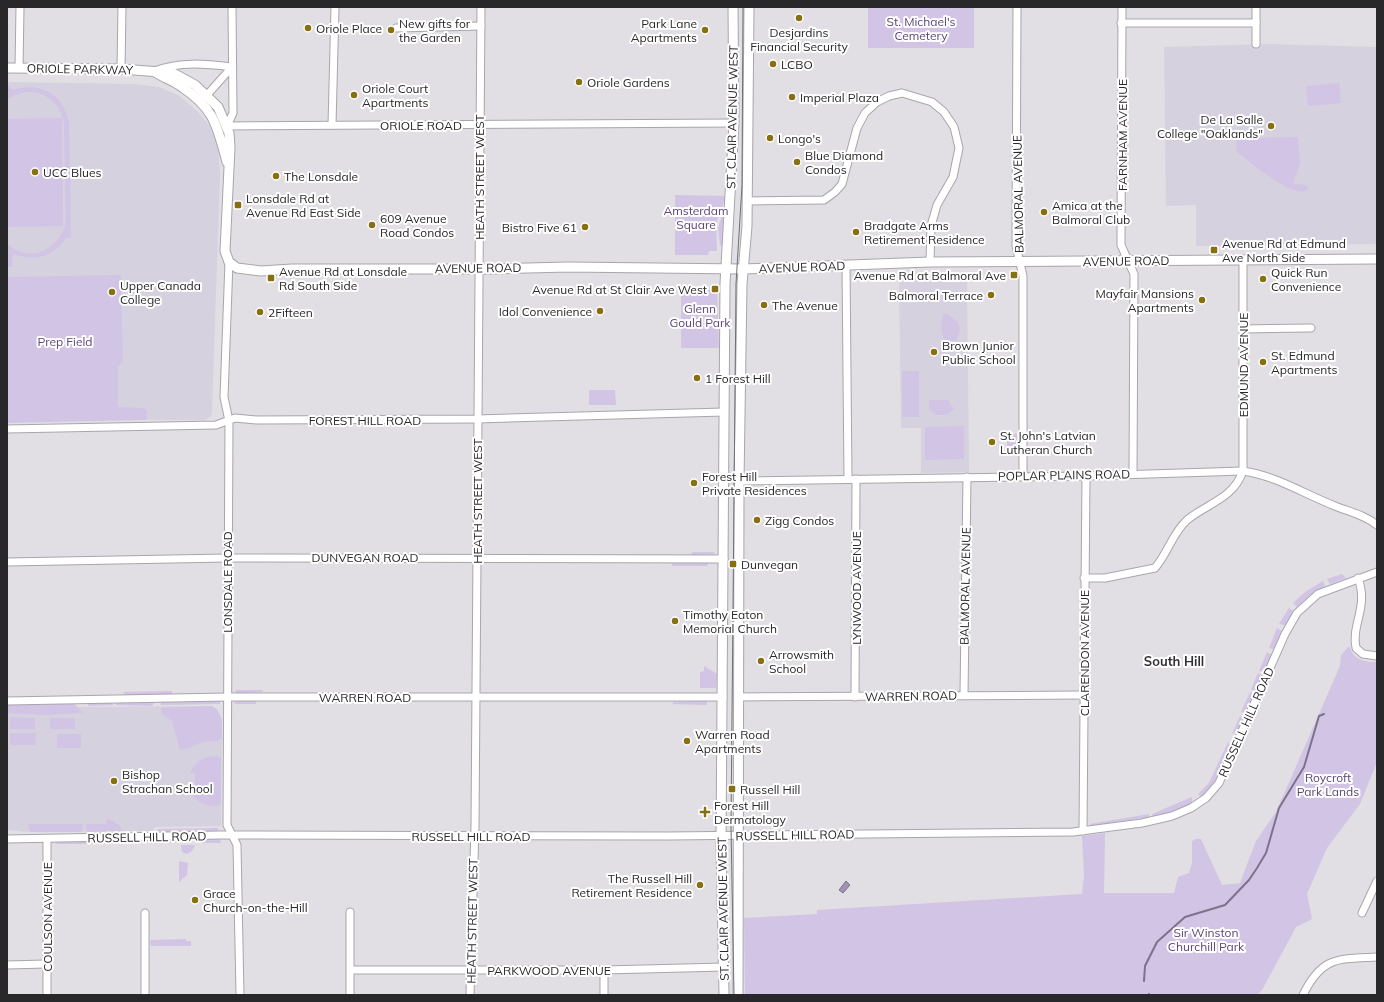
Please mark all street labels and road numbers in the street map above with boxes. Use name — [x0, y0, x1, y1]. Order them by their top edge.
street label: ST. CLAIR AVENUE WEST — [723, 44, 741, 189]
street label: ORIOLE PARKWAY — [27, 61, 134, 77]
street label: FARNHAM AVENUE — [1115, 79, 1130, 191]
street label: HEATH STREET WEST — [472, 113, 487, 240]
street label: ORIOLE ROAD — [380, 118, 462, 133]
street label: BALMORAL AVENUE — [1009, 135, 1027, 253]
street label: AVENUE ROAD — [1083, 253, 1169, 269]
street label: AVENUE ROAD — [758, 258, 846, 276]
street label: AVENUE ROAD — [435, 260, 521, 276]
street label: EDMUND AVENUE — [1236, 313, 1251, 417]
street label: FOREST HILL ROAD — [309, 413, 421, 428]
street label: HEATH STREET WEST — [470, 437, 485, 564]
street label: POPLAR PLAINS ROAD — [998, 466, 1130, 484]
street label: BALMORAL AVENUE — [956, 527, 974, 645]
street label: LONSDALE ROAD — [220, 531, 235, 633]
street label: LYNWOOD AVENUE — [849, 531, 864, 645]
street label: DUNVEGAN ROAD — [312, 550, 418, 565]
street label: CLARENDON AVENUE — [1077, 590, 1092, 716]
street label: RUSSELL HILL ROAD — [1215, 665, 1277, 779]
street label: WARREN ROAD — [865, 688, 957, 704]
street label: WARREN ROAD — [319, 690, 411, 705]
street label: RUSSELL HILL ROAD — [735, 826, 855, 844]
street label: RUSSELL HILL ROAD — [87, 828, 207, 846]
street label: RUSSELL HILL ROAD — [412, 829, 531, 844]
street label: ST. CLAIR AVENUE WEST — [714, 836, 732, 981]
street label: HEATH STREET WEST — [463, 857, 481, 984]
street label: COULSON AVENUE — [40, 862, 55, 972]
street label: PARKWOOD AVENUE — [487, 963, 611, 978]

